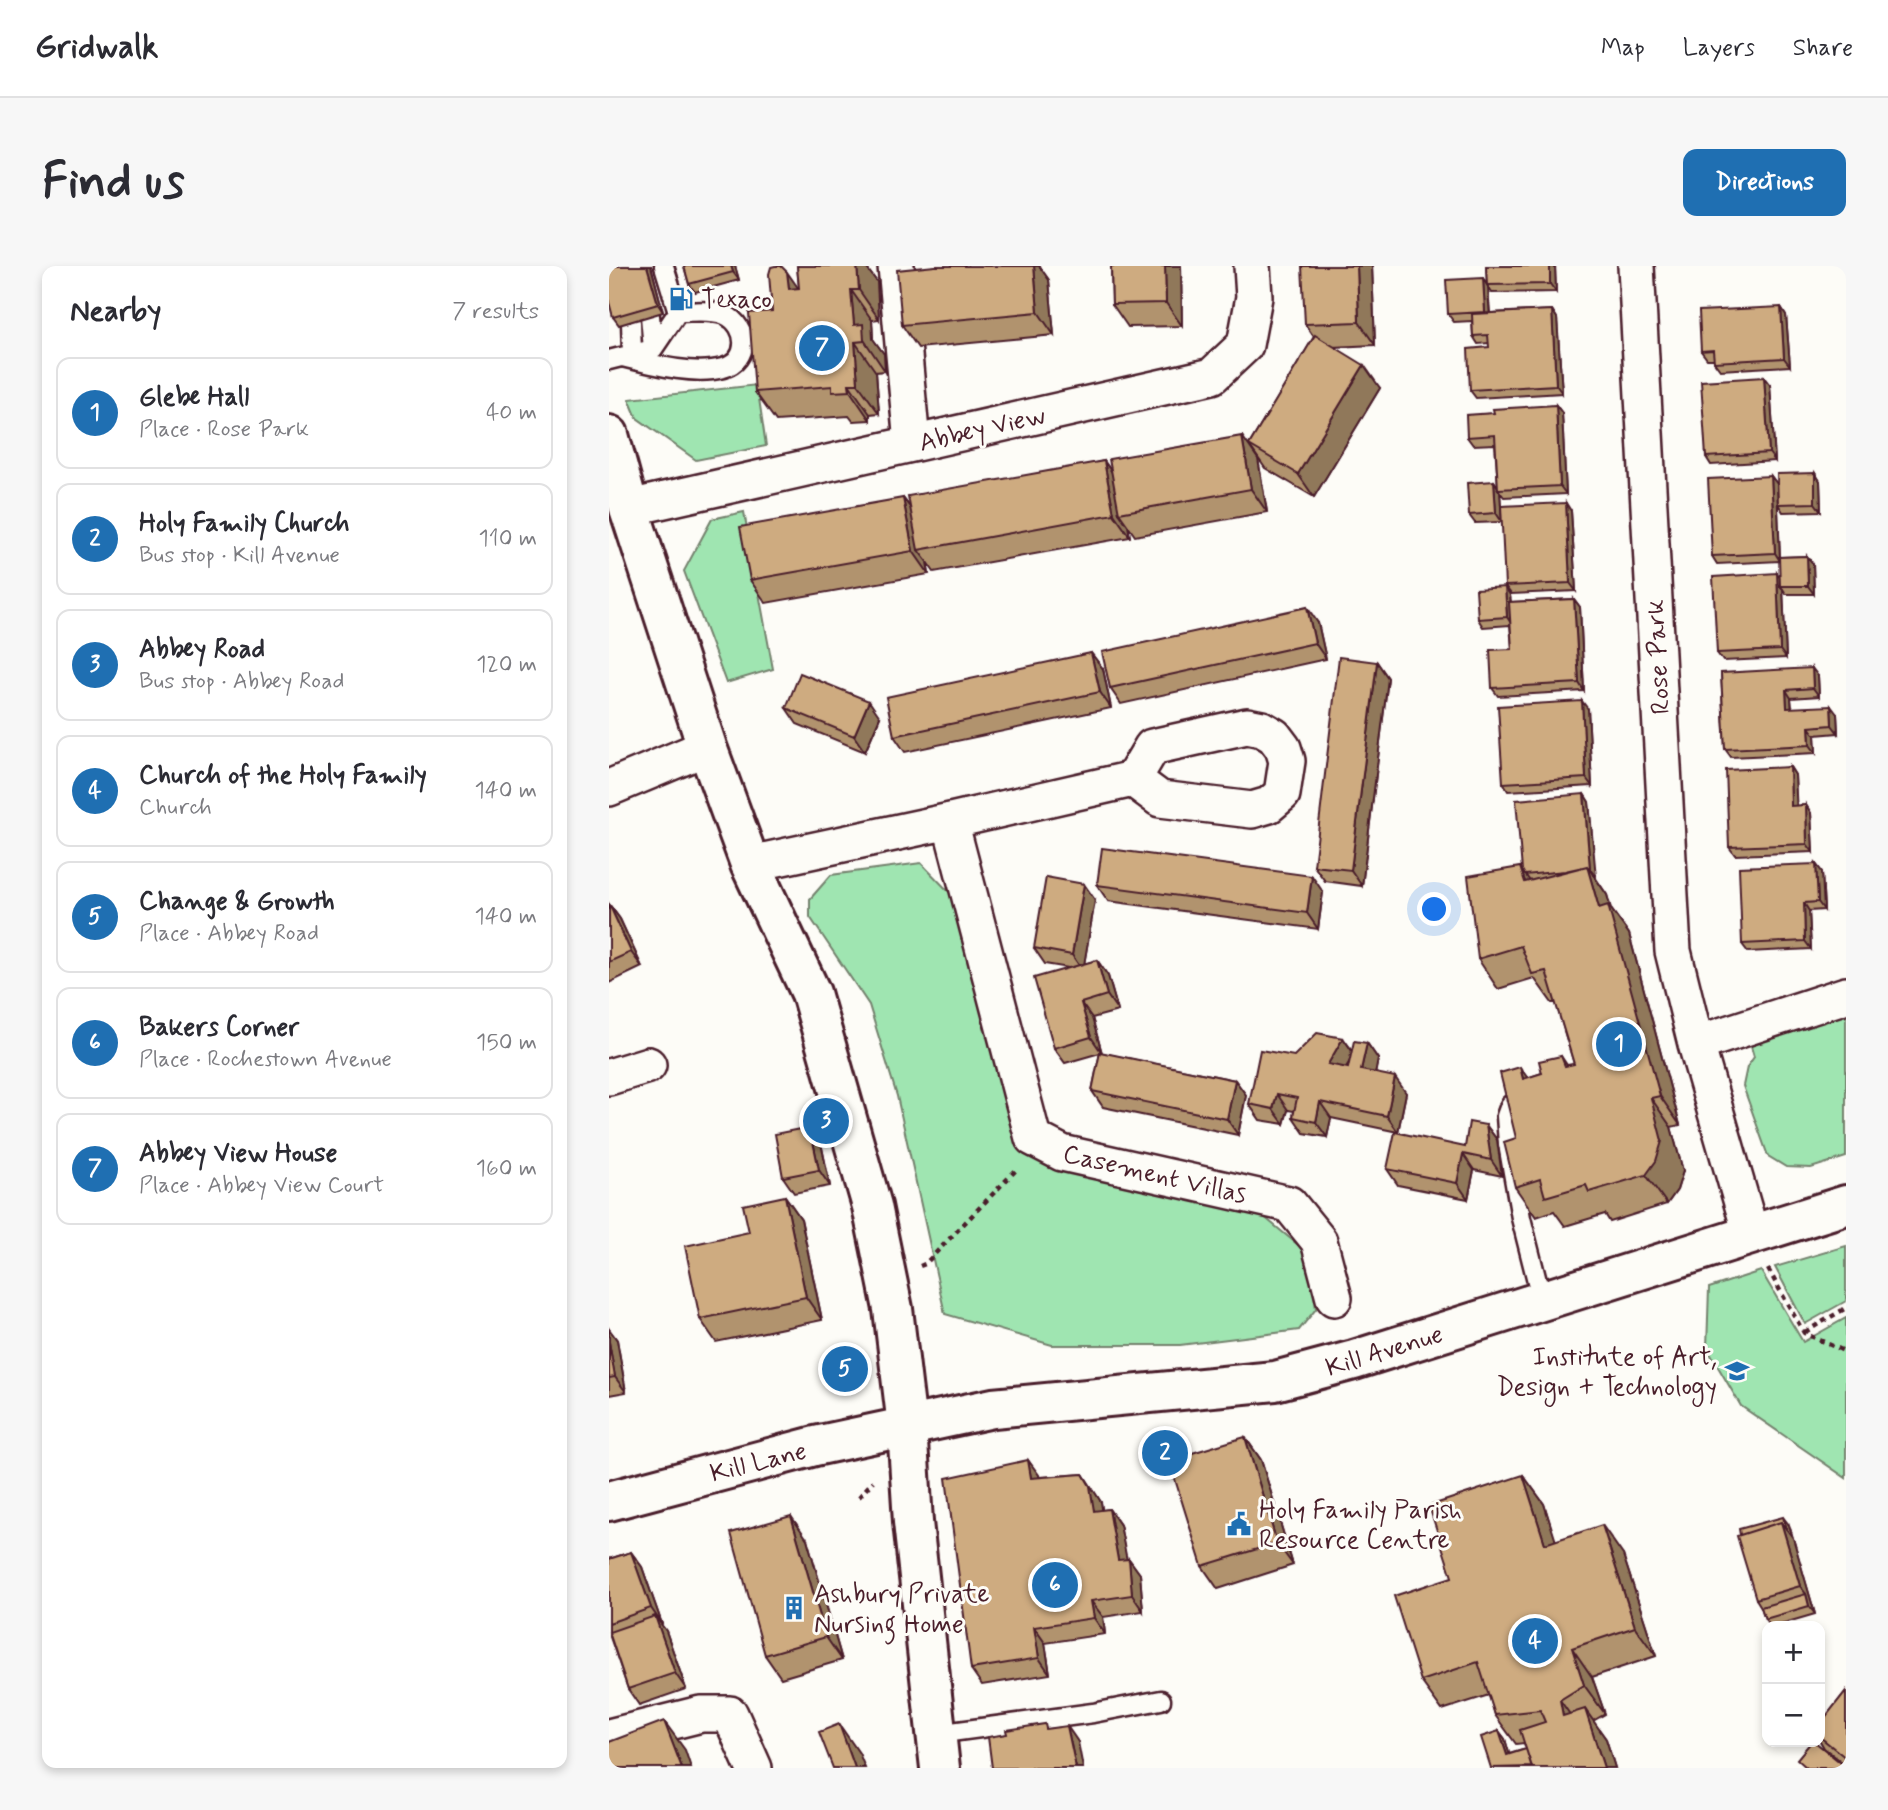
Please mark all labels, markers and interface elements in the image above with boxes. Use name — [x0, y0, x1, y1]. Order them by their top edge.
text: Gridwalk — [35, 26, 159, 70]
text: Map — [1601, 33, 1645, 64]
text: Layers — [1683, 33, 1755, 64]
text: Share — [1793, 33, 1853, 64]
button: Directions — [1683, 149, 1846, 216]
text: Find us — [42, 150, 185, 215]
place label: Texaco — [701, 284, 772, 318]
fuel station icon: Texaco — [667, 285, 695, 313]
text: Nearby — [70, 292, 161, 331]
text: 7 results — [452, 297, 539, 327]
pin: 7 — [799, 322, 845, 374]
text: Glebe Hall — [139, 381, 249, 415]
text: 1 — [90, 398, 100, 428]
text: 40 m — [486, 398, 537, 428]
street label: Abbey View — [916, 399, 1049, 461]
text: Place · Rose Park — [139, 415, 309, 445]
text: Holy Family Church — [139, 507, 350, 541]
text: 2 — [89, 524, 101, 554]
text: 110 m — [478, 524, 537, 554]
text: Bus stop · Kill Avenue — [139, 541, 340, 571]
street label: Rose Park — [1639, 598, 1679, 715]
text: Abbey Road — [139, 633, 265, 667]
text: 3 — [90, 650, 100, 680]
text: 120 m — [476, 650, 537, 680]
text: Bus stop · Abbey Road — [139, 667, 344, 697]
text: Church of the Holy Family — [139, 759, 427, 793]
text: 4 — [88, 776, 102, 806]
text: 140 m — [474, 776, 537, 806]
text: Church — [139, 793, 212, 823]
text: Change & Growth — [139, 885, 335, 919]
your location — [1417, 892, 1451, 926]
text: 5 — [88, 902, 102, 932]
text: 140 m — [474, 902, 537, 932]
text: Place · Abbey Road — [139, 919, 319, 949]
text: Bakers Corner — [139, 1011, 299, 1045]
pin: 1 — [1596, 1018, 1642, 1070]
text: 6 — [89, 1028, 101, 1058]
text: 150 m — [476, 1028, 537, 1058]
text: Place · Rochestown Avenue — [139, 1045, 392, 1075]
pin: 3 — [803, 1095, 849, 1147]
text: Abbey View House — [139, 1137, 337, 1171]
street label: Casement Villas — [1060, 1137, 1250, 1213]
text: 7 — [88, 1154, 102, 1184]
text: 160 m — [476, 1154, 537, 1184]
text: Place · Abbey View Court — [139, 1171, 384, 1201]
street label: Kill Avenue — [1322, 1318, 1447, 1386]
place label: Institute of Art, Design + Technology — [1497, 1341, 1717, 1407]
pin: 5 — [822, 1343, 868, 1395]
school or university icon: Institute of Art, Design + Technology — [1723, 1357, 1751, 1385]
pin: 2 — [1142, 1427, 1188, 1479]
street label: Kill Lane — [707, 1435, 810, 1491]
place label: Holy Family Parish Resource Centre — [1259, 1494, 1462, 1558]
public building icon: Holy Family Parish Resource Centre — [1225, 1510, 1253, 1538]
pin: 6 — [1032, 1559, 1078, 1611]
place label: Ashbury Private Nursing Home — [814, 1578, 990, 1645]
building icon: Ashbury Private Nursing Home — [780, 1594, 808, 1622]
pin: 4 — [1512, 1615, 1558, 1667]
map controls — [1762, 1621, 1825, 1747]
button: + — [1762, 1621, 1825, 1684]
button: − — [1762, 1684, 1825, 1747]

